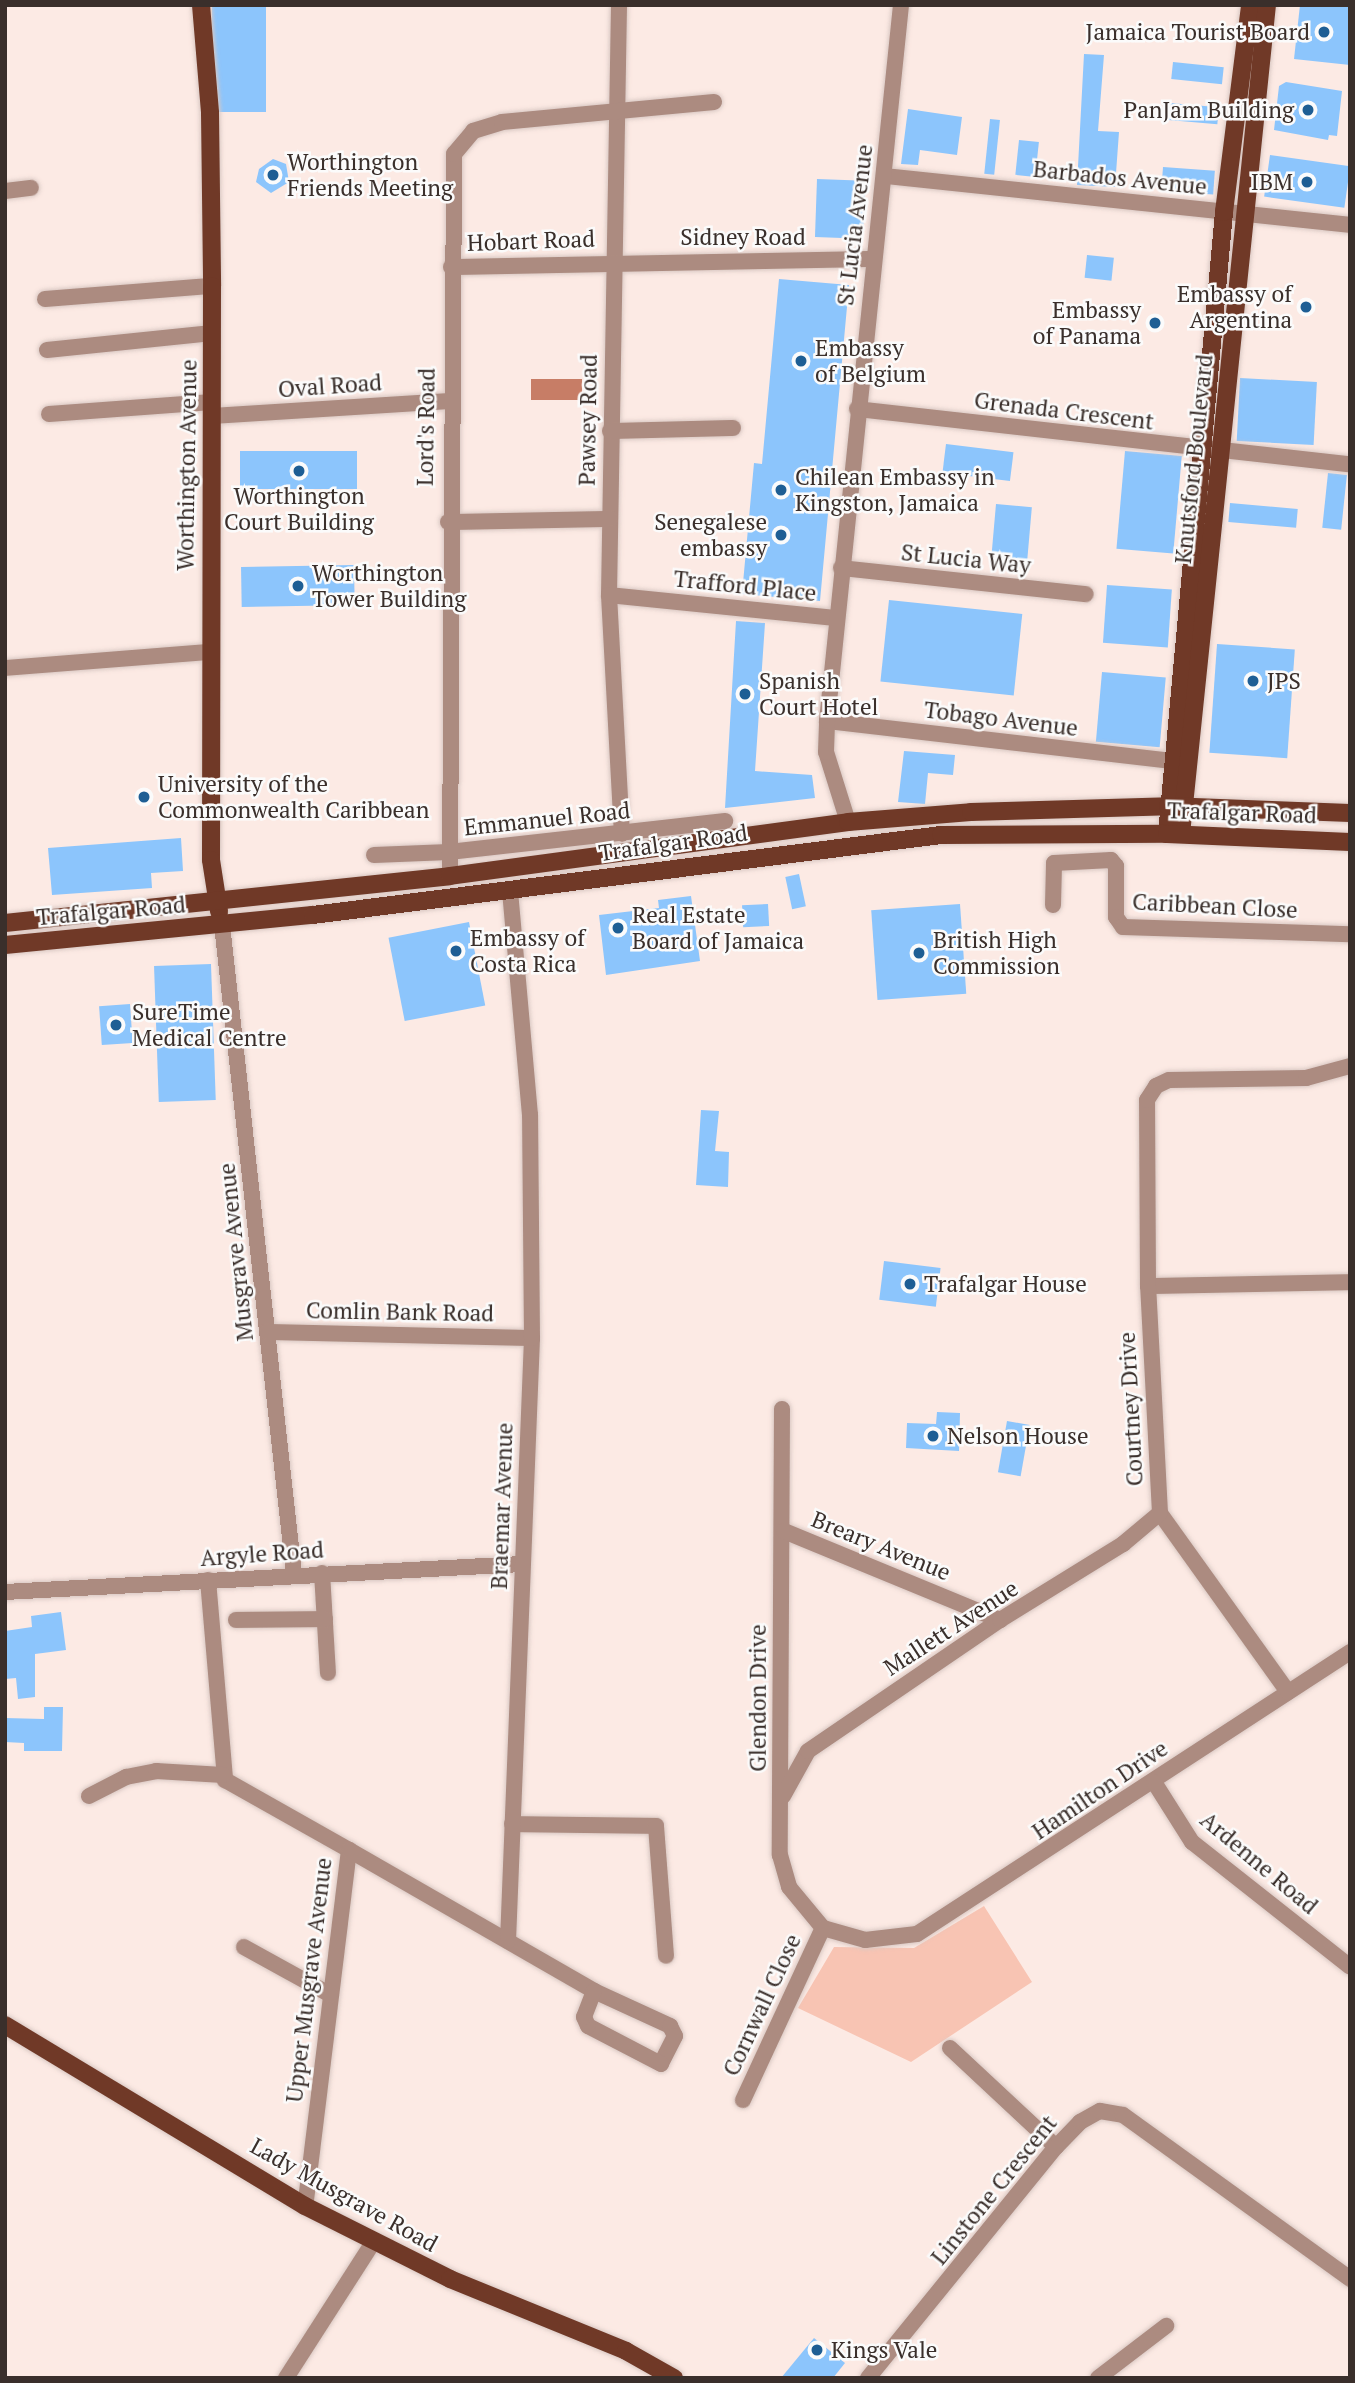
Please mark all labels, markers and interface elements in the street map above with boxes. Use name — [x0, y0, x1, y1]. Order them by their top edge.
place label: Jamaica Tourist Board — [1086, 18, 1310, 46]
marker: Jamaica Tourist Board — [1316, 24, 1332, 40]
place label: PanJam Building — [1124, 96, 1294, 124]
marker: PanJam Building — [1300, 102, 1316, 118]
street label: St Lucia Avenue — [831, 143, 879, 307]
place label: Worthington Friends Meeting — [287, 148, 453, 202]
street label: Barbados Avenue — [1031, 155, 1209, 201]
marker: Worthington Friends Meeting — [265, 167, 281, 183]
place label: IBM — [1251, 168, 1293, 196]
marker: IBM — [1299, 174, 1315, 190]
street label: Sidney Road — [680, 223, 806, 251]
street label: Hobart Road — [467, 225, 595, 257]
place label: Embassy of Argentina — [1177, 280, 1292, 334]
place label: Embassy of Panama — [1033, 296, 1141, 350]
marker: Embassy of Argentina — [1298, 299, 1314, 315]
marker: Embassy of Panama — [1147, 315, 1163, 331]
place label: Embassy of Belgium — [815, 334, 926, 388]
marker: Embassy of Belgium — [793, 353, 809, 369]
street label: Knutsford Boulevard — [1169, 353, 1219, 565]
street label: Pawsey Road — [573, 354, 603, 486]
street label: Worthington Avenue — [171, 359, 203, 571]
street label: Lord's Road — [411, 368, 441, 486]
street label: Oval Road — [277, 369, 383, 403]
street label: Grenada Crescent — [973, 386, 1155, 436]
marker: Worthington Court Building — [291, 463, 307, 479]
place label: Chilean Embassy in Kingston, Jamaica — [795, 463, 995, 517]
place label: Worthington Court Building — [224, 482, 374, 536]
marker: Chilean Embassy in Kingston, Jamaica — [773, 482, 789, 498]
place label: Senegalese embassy — [654, 508, 767, 562]
marker: Senegalese embassy — [773, 527, 789, 543]
street label: St Lucia Way — [900, 538, 1032, 580]
place label: Worthington Tower Building — [312, 559, 466, 613]
street label: Trafford Place — [672, 565, 818, 607]
marker: Worthington Tower Building — [290, 578, 306, 594]
place label: Spanish Court Hotel — [759, 667, 878, 721]
place label: JPS — [1267, 667, 1301, 695]
marker: JPS — [1245, 673, 1261, 689]
marker: Spanish Court Hotel — [737, 686, 753, 702]
street label: Tobago Avenue — [922, 696, 1080, 742]
place label: University of the Commonwealth Caribbean — [158, 770, 429, 824]
marker: University of the Commonwealth Caribbean — [136, 789, 152, 805]
street label: Emmanuel Road — [463, 797, 631, 841]
street label: Trafalgar Road — [1167, 797, 1317, 829]
street label: Trafalgar Road — [597, 819, 749, 867]
street label: Caribbean Close — [1132, 888, 1298, 924]
street label: Trafalgar Road — [35, 891, 187, 931]
place label: Real Estate Board of Jamaica — [632, 901, 804, 955]
marker: Real Estate Board of Jamaica — [610, 920, 626, 936]
place label: Embassy of Costa Rica — [470, 924, 585, 978]
place label: British High Commission — [933, 926, 1060, 980]
marker: Embassy of Costa Rica — [448, 943, 464, 959]
marker: British High Commission — [911, 945, 927, 961]
place label: SureTime Medical Centre — [132, 998, 286, 1052]
marker: SureTime Medical Centre — [106, 1015, 126, 1035]
street label: Musgrave Avenue — [213, 1161, 259, 1343]
place label: Trafalgar House — [924, 1270, 1087, 1298]
marker: Trafalgar House — [902, 1276, 918, 1292]
street label: Comlin Bank Road — [306, 1297, 494, 1327]
street label: Courtney Drive — [1113, 1331, 1149, 1487]
street label: Braemar Avenue — [485, 1422, 519, 1590]
place label: Nelson House — [947, 1422, 1088, 1450]
marker: Nelson House — [925, 1428, 941, 1444]
street label: Breary Avenue — [807, 1506, 955, 1586]
street label: Argyle Road — [199, 1536, 325, 1572]
street label: Mallett Avenue — [879, 1574, 1023, 1682]
street label: Glendon Drive — [744, 1624, 772, 1772]
street label: Hamilton Drive — [1027, 1735, 1173, 1845]
street label: Ardenne Road — [1195, 1806, 1323, 1920]
street label: Upper Musgrave Avenue — [280, 1856, 338, 2104]
street label: Cornwall Close — [717, 1930, 807, 2080]
street label: Linstone Crescent — [925, 2110, 1063, 2270]
street label: Lady Musgrave Road — [246, 2132, 442, 2258]
place label: Kings Vale — [831, 2336, 938, 2364]
marker: Kings Vale — [809, 2342, 825, 2358]

